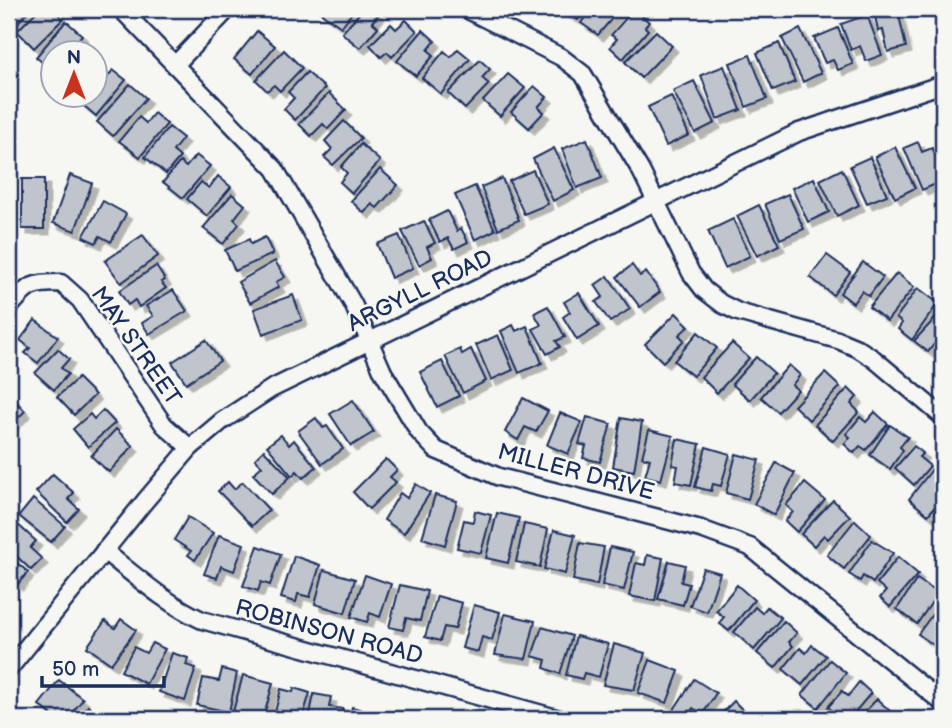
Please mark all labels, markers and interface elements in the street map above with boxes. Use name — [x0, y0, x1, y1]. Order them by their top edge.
north arrow — [38, 38, 108, 108]
text: N — [67, 47, 81, 70]
street label: ARGYLL ROAD — [343, 244, 497, 338]
street label: MAY STREET — [85, 281, 187, 411]
street label: MILLER DRIVE — [495, 438, 657, 506]
street label: ROBINSON ROAD — [232, 593, 426, 671]
scale bar — [42, 644, 164, 688]
text: 50 m — [52, 657, 99, 682]

